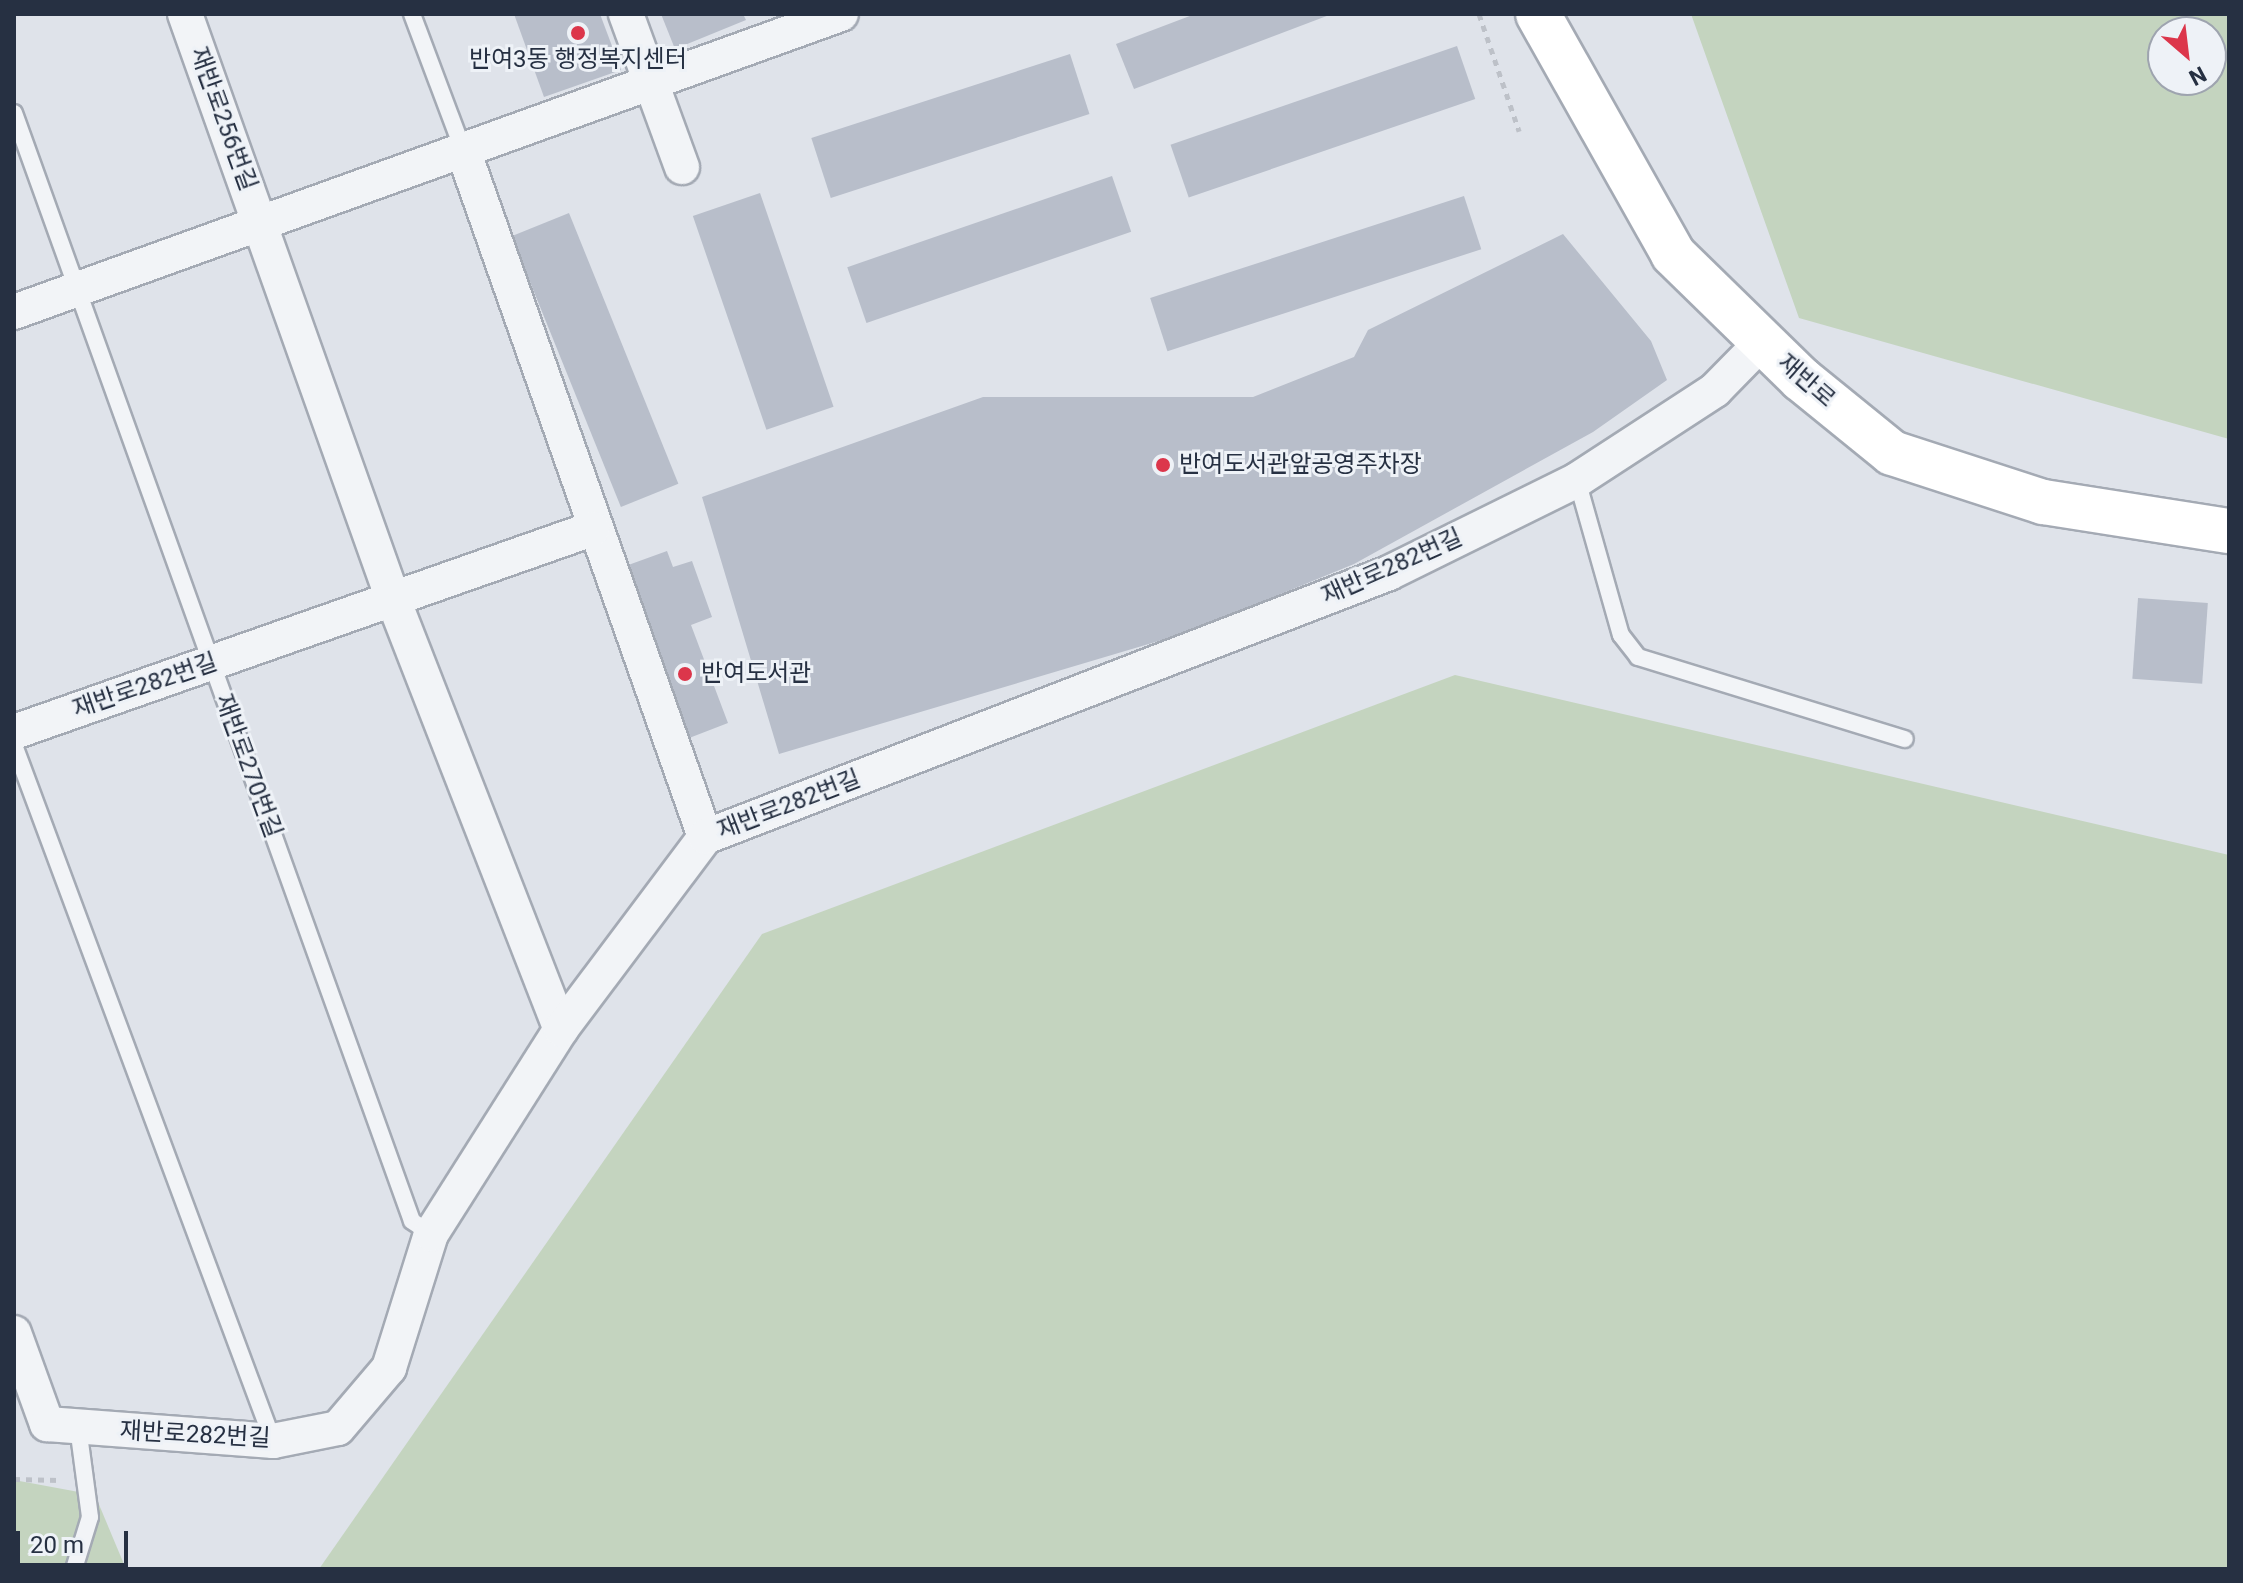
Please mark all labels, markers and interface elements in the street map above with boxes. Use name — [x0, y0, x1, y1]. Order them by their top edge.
north arrow — [2147, 16, 2227, 96]
marker: 반여3동 행정복지센터 — [569, 24, 587, 42]
street label: 재반로256번길 — [184, 43, 262, 195]
place label: 반여3동 행정복지센터 — [469, 46, 687, 74]
text: N — [2185, 61, 2210, 91]
street label: 재반로 — [1772, 348, 1840, 414]
place label: 반여도서관앞공영주차장 — [1179, 451, 1422, 479]
marker: 반여도서관앞공영주차장 — [1154, 456, 1172, 474]
street label: 재반로282번길 — [1317, 523, 1467, 611]
street label: 재반로282번길 — [69, 648, 221, 724]
place label: 반여도서관 — [701, 660, 811, 688]
marker: 반여도서관 — [676, 665, 694, 683]
street label: 재반로270번길 — [209, 690, 287, 842]
street label: 재반로282번길 — [713, 765, 865, 845]
street label: 재반로282번길 — [119, 1417, 271, 1453]
scale bar — [20, 1515, 132, 1565]
text: 20 m — [30, 1531, 84, 1559]

